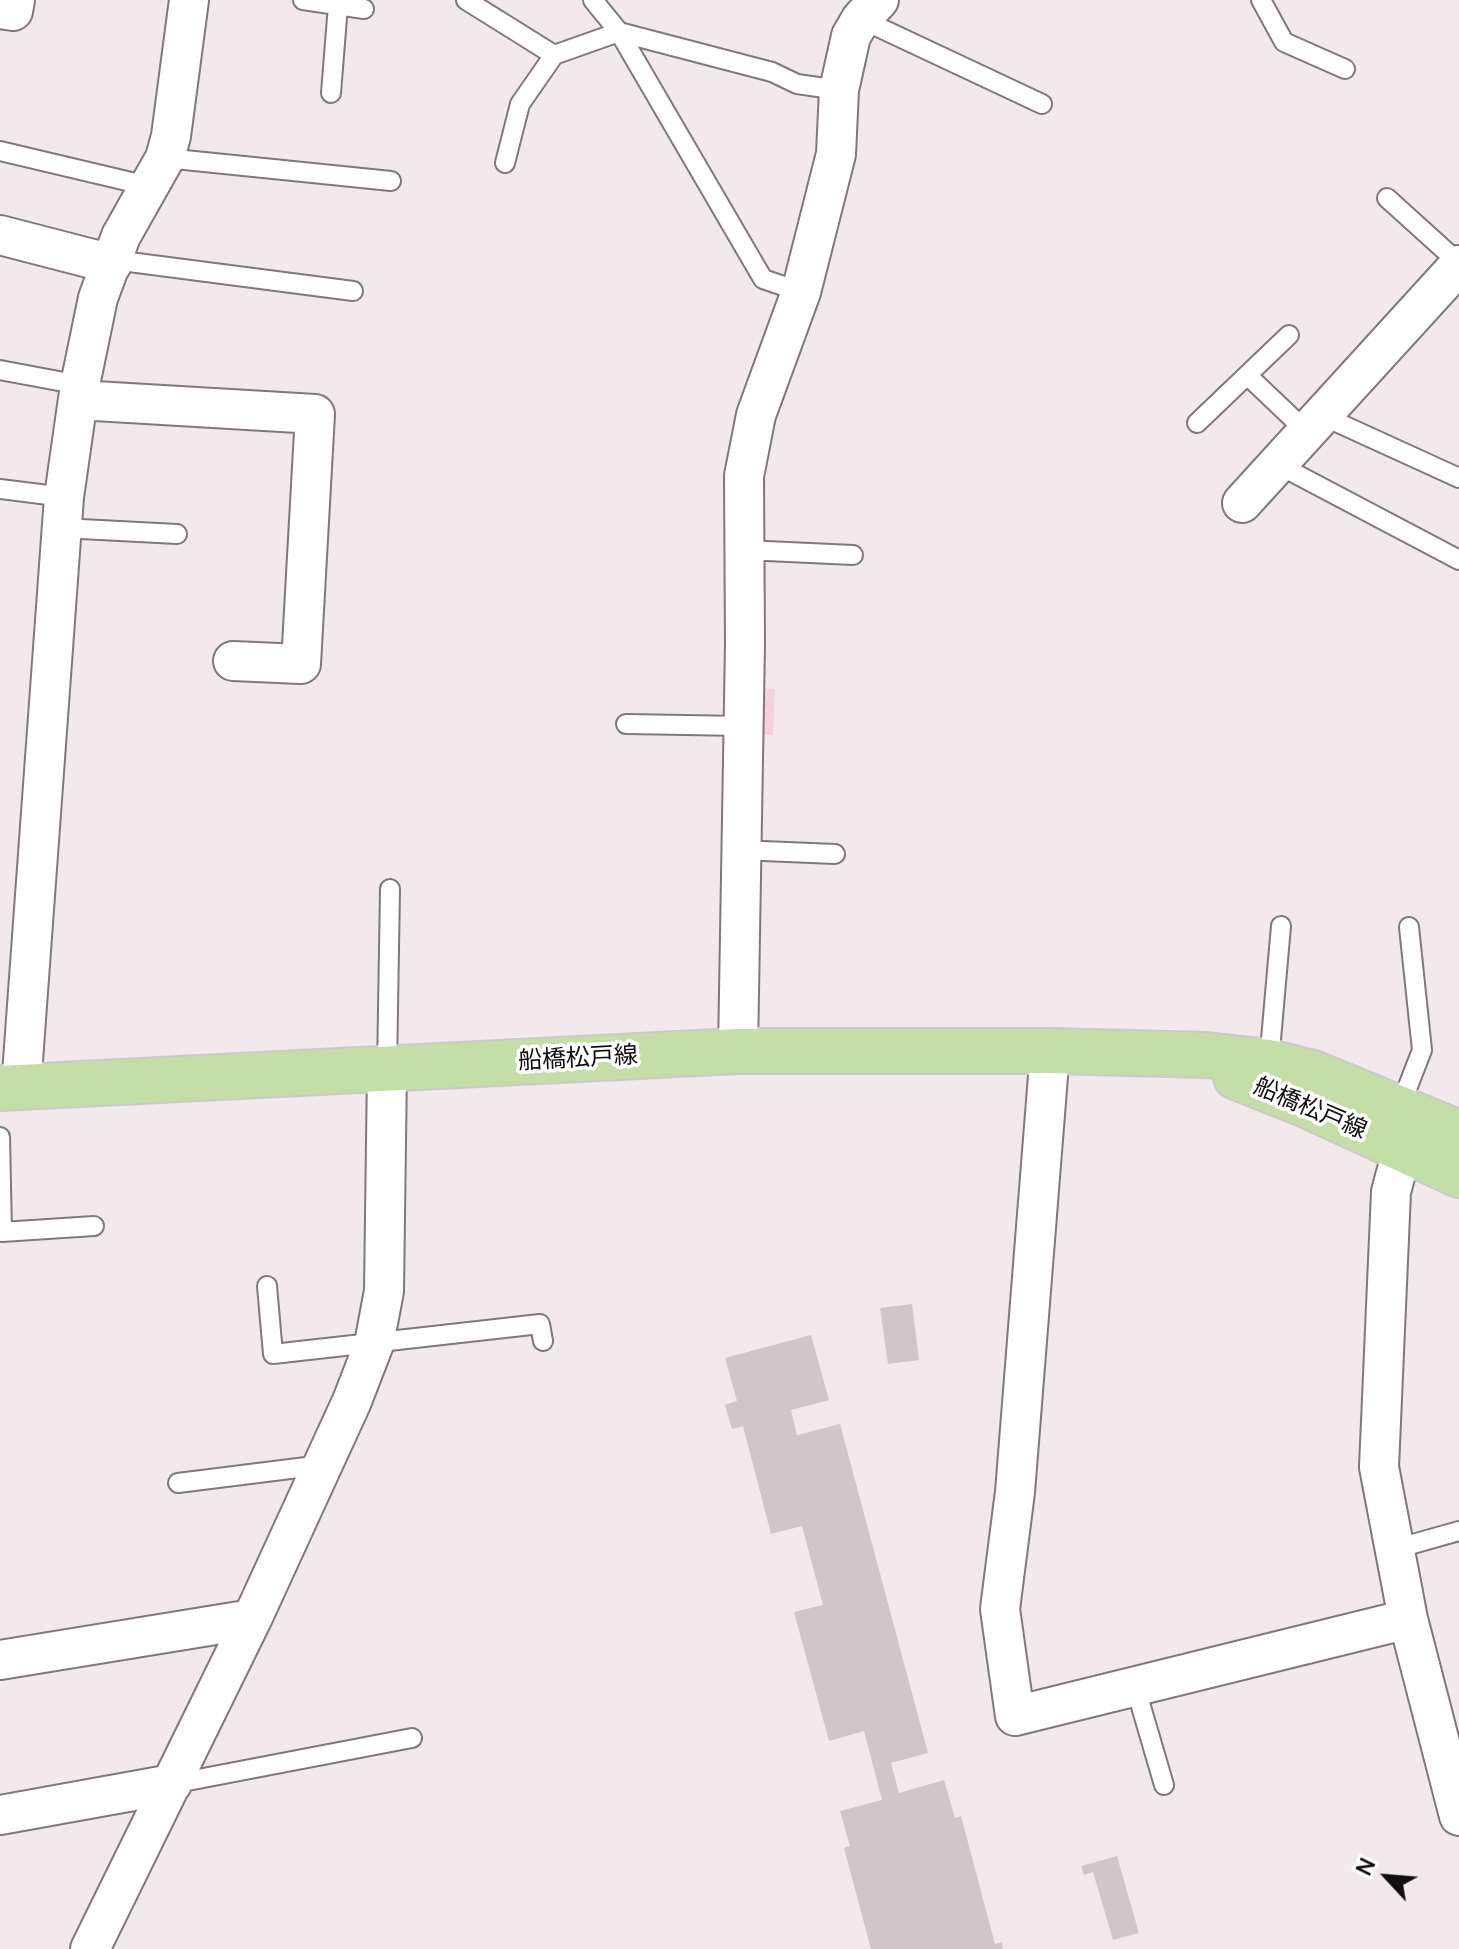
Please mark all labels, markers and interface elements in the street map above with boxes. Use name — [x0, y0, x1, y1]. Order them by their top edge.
street label: 船橋松戸線 — [517, 1041, 639, 1077]
street label: 船橋松戸線 — [1249, 1072, 1371, 1146]
north arrow — [1347, 1837, 1427, 1917]
text: N — [1348, 1853, 1382, 1880]

